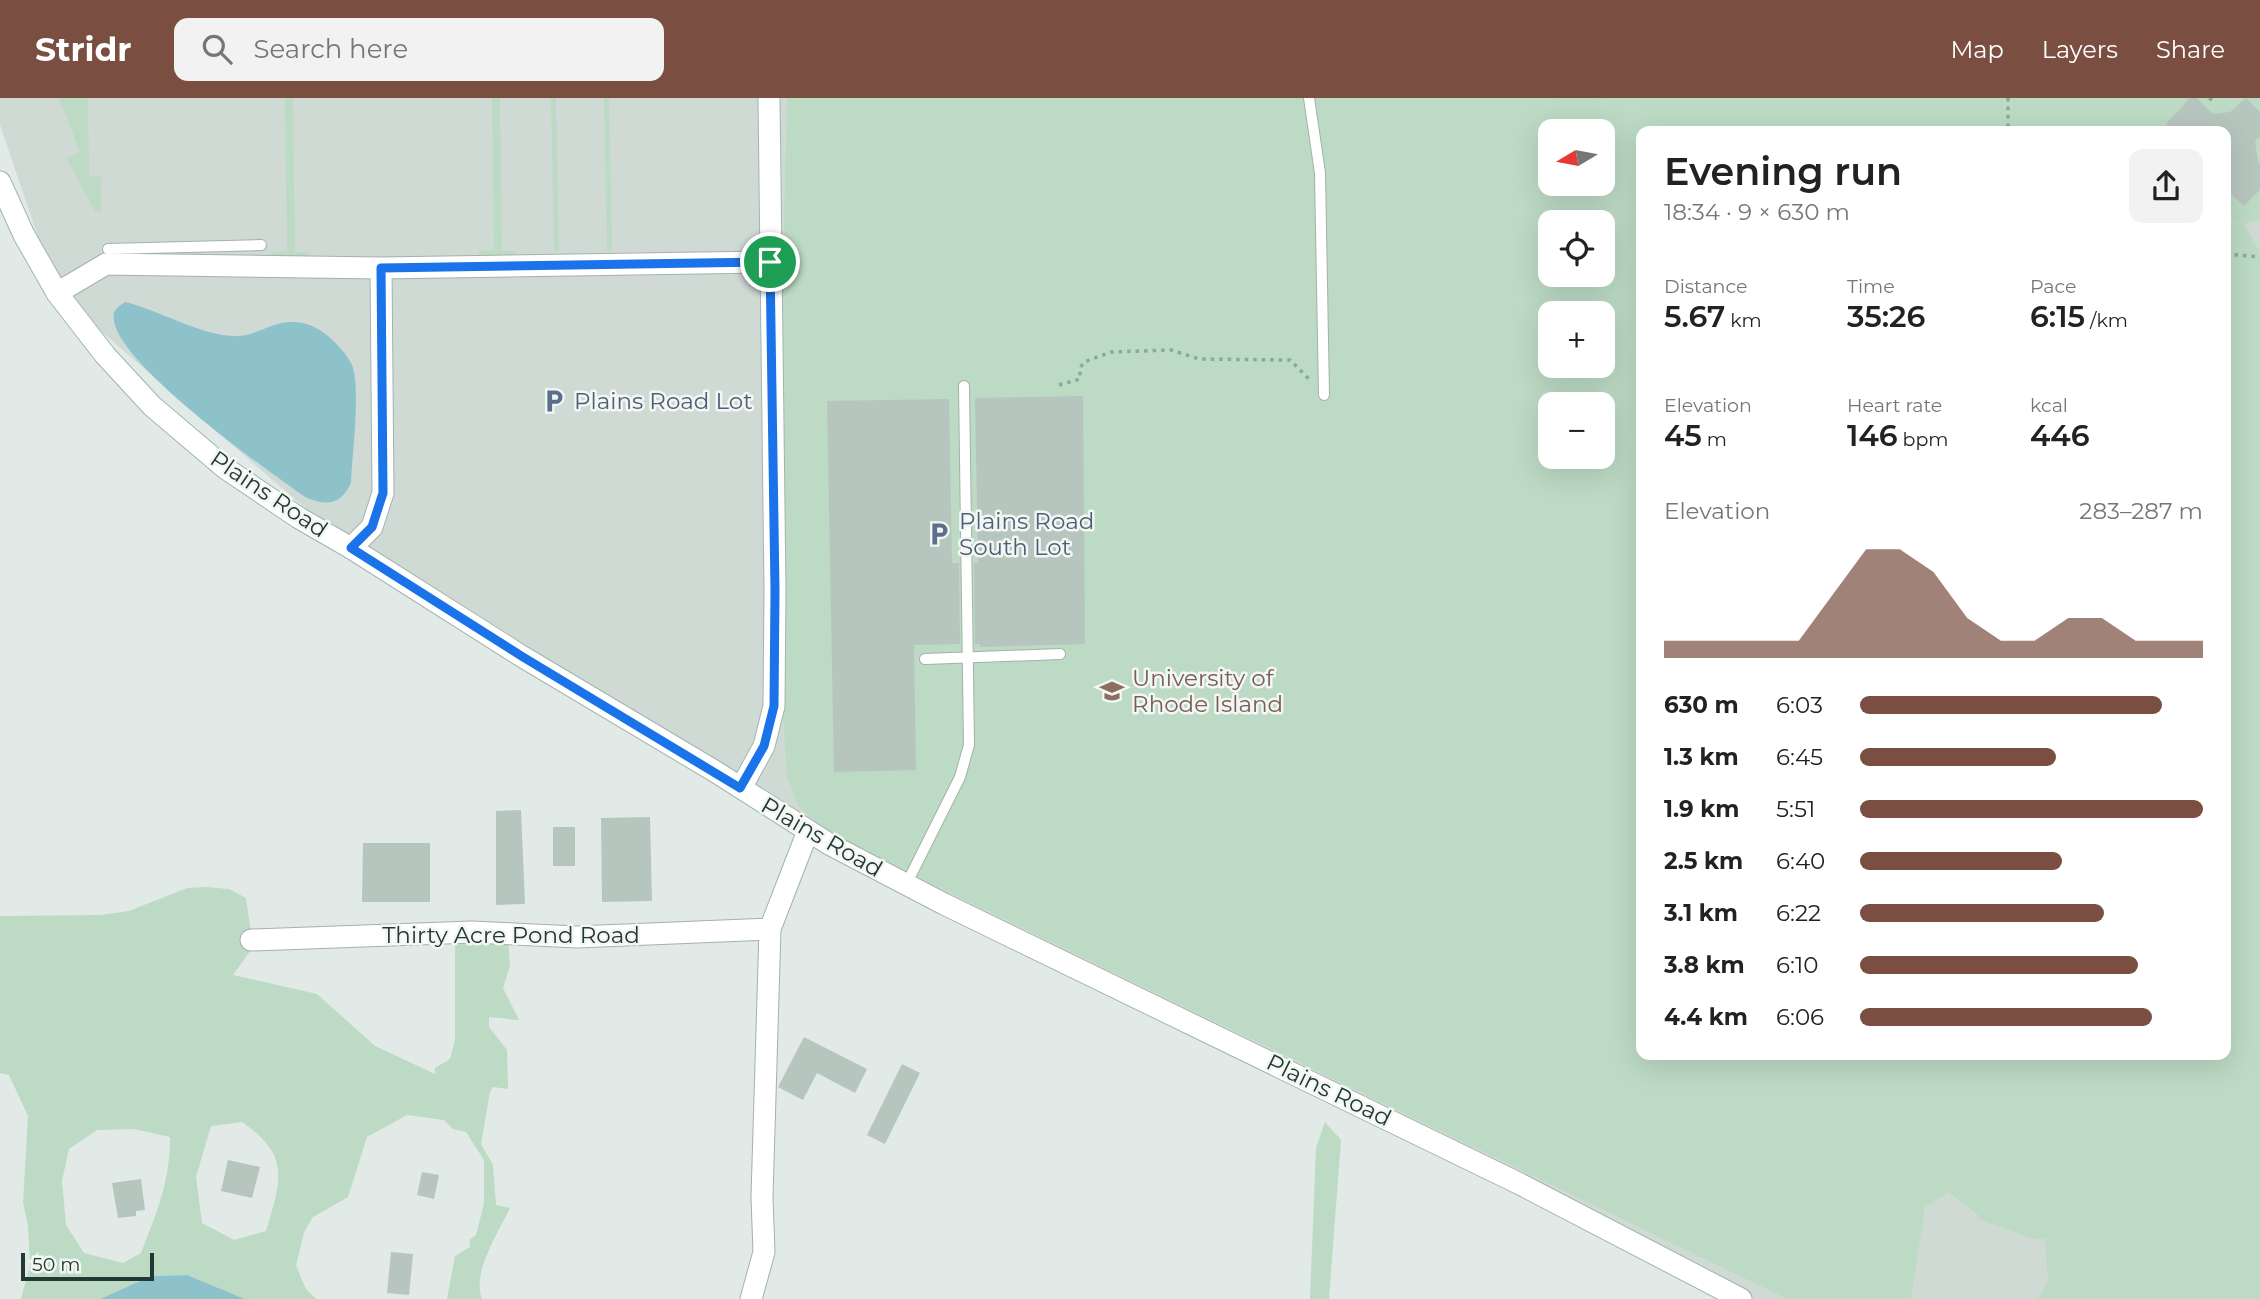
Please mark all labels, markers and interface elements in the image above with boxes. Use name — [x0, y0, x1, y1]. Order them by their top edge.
search box — [174, 18, 664, 81]
text: Stridr — [35, 29, 132, 69]
icon: search — [198, 30, 236, 68]
text: Search here — [254, 33, 408, 65]
text: Map — [1950, 35, 2004, 64]
text: Layers — [2042, 35, 2118, 64]
text: Share — [2156, 35, 2225, 64]
north arrow — [1538, 119, 1615, 196]
map controls — [1538, 119, 1615, 469]
text: Evening run — [1664, 148, 1902, 195]
button: share — [2129, 149, 2203, 223]
text: 18:34 · 9 × 630 m — [1664, 198, 1850, 226]
button: locate — [1538, 210, 1615, 287]
pin — [740, 232, 800, 292]
icon: arrive — [751, 243, 789, 281]
text: Distance — [1664, 275, 1747, 298]
text: Time — [1847, 275, 1895, 298]
text: Pace — [2030, 275, 2077, 298]
text: 5.67 — [1664, 298, 1725, 335]
text: 35:26 — [1847, 298, 1925, 335]
text: 6:15 — [2030, 298, 2085, 335]
button: + — [1538, 301, 1615, 378]
text: km — [1725, 309, 1762, 332]
text: /km — [2085, 309, 2128, 332]
parking icon: Plains Road Lot — [540, 387, 568, 415]
place label: Plains Road Lot — [574, 387, 753, 415]
button: − — [1538, 392, 1615, 469]
text: Elevation — [1664, 394, 1752, 417]
text: Heart rate — [1847, 394, 1942, 417]
text: kcal — [2030, 394, 2068, 417]
text: 45 — [1664, 417, 1702, 454]
text: 146 — [1847, 417, 1898, 454]
text: 446 — [2030, 417, 2090, 454]
text: m — [1702, 428, 1727, 451]
text: bpm — [1898, 428, 1949, 451]
street label: Plains Road — [205, 445, 333, 543]
text: Elevation — [1664, 497, 1770, 525]
text: 283–287 m — [2079, 497, 2203, 525]
place label: Plains Road South Lot — [959, 507, 1094, 561]
parking icon: Plains Road South Lot — [925, 520, 953, 548]
place label: University of Rhode Island — [1132, 664, 1283, 718]
school or university icon: University of Rhode Island — [1098, 677, 1126, 705]
text: 630 m — [1664, 691, 1739, 719]
text: 6:03 — [1776, 691, 1823, 719]
text: 1.3 km — [1664, 743, 1739, 771]
text: 6:45 — [1776, 743, 1823, 771]
street label: Plains Road — [756, 791, 888, 883]
text: 1.9 km — [1664, 795, 1739, 823]
text: 5:51 — [1776, 795, 1815, 823]
text: 2.5 km — [1664, 847, 1743, 875]
text: 6:40 — [1776, 847, 1825, 875]
text: 3.1 km — [1664, 899, 1738, 927]
text: 6:22 — [1776, 899, 1821, 927]
street label: Thirty Acre Pond Road — [382, 921, 640, 949]
text: 3.8 km — [1664, 951, 1745, 979]
text: 6:10 — [1776, 951, 1818, 979]
text: 4.4 km — [1664, 1003, 1748, 1031]
text: 6:06 — [1776, 1003, 1824, 1031]
street label: Plains Road — [1262, 1048, 1396, 1132]
scale bar — [21, 1250, 154, 1282]
text: 50 m — [32, 1253, 80, 1276]

